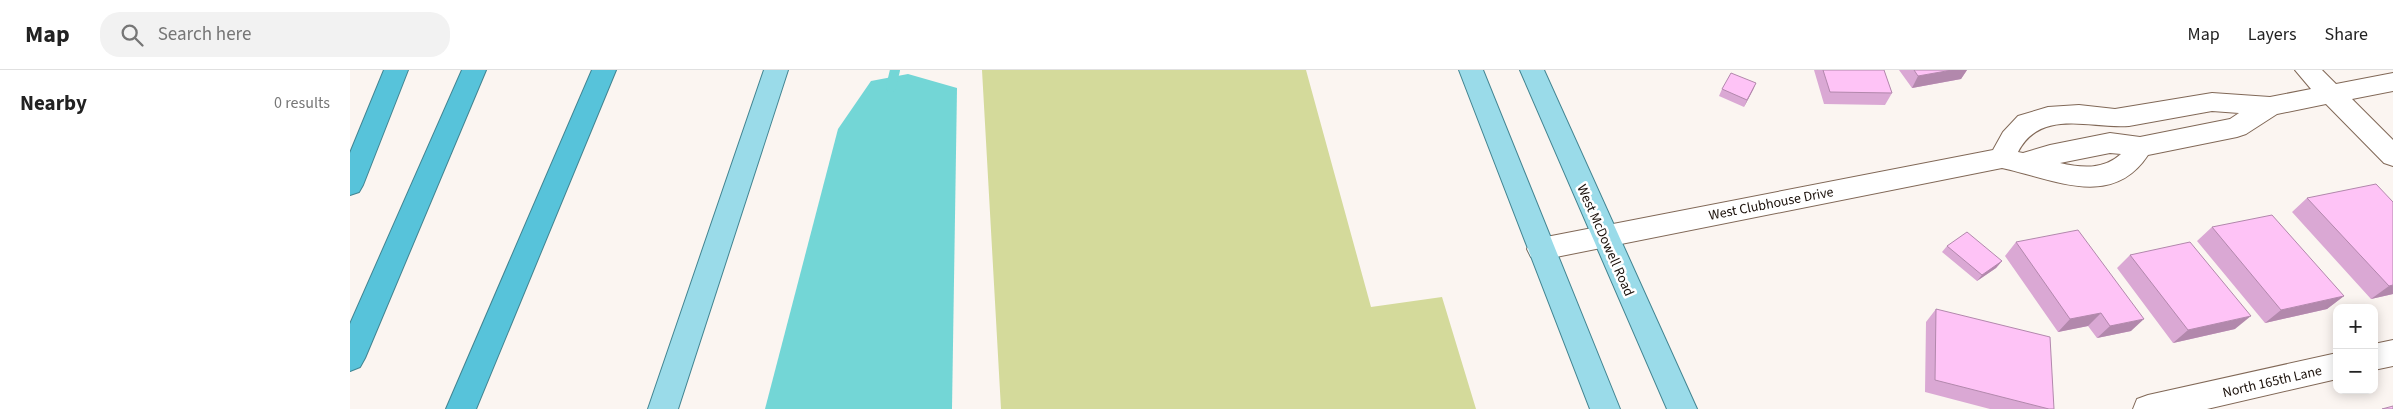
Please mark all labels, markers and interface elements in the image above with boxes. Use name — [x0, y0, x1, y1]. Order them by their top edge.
search box — [100, 12, 450, 57]
text: Map — [25, 17, 70, 52]
icon: search — [118, 21, 146, 49]
text: Search here — [158, 21, 251, 48]
text: Map — [2188, 22, 2220, 47]
text: Layers — [2248, 22, 2297, 47]
text: Share — [2325, 22, 2368, 47]
text: Nearby — [20, 88, 87, 118]
text: 0 results — [274, 92, 330, 114]
street label: West McDowell Road — [1571, 181, 1639, 300]
street label: West Clubhouse Drive — [1707, 182, 1835, 226]
map controls — [2333, 304, 2378, 394]
button: + — [2333, 304, 2378, 349]
button: − — [2333, 349, 2378, 394]
street label: North 165th Lane — [2221, 361, 2324, 403]

